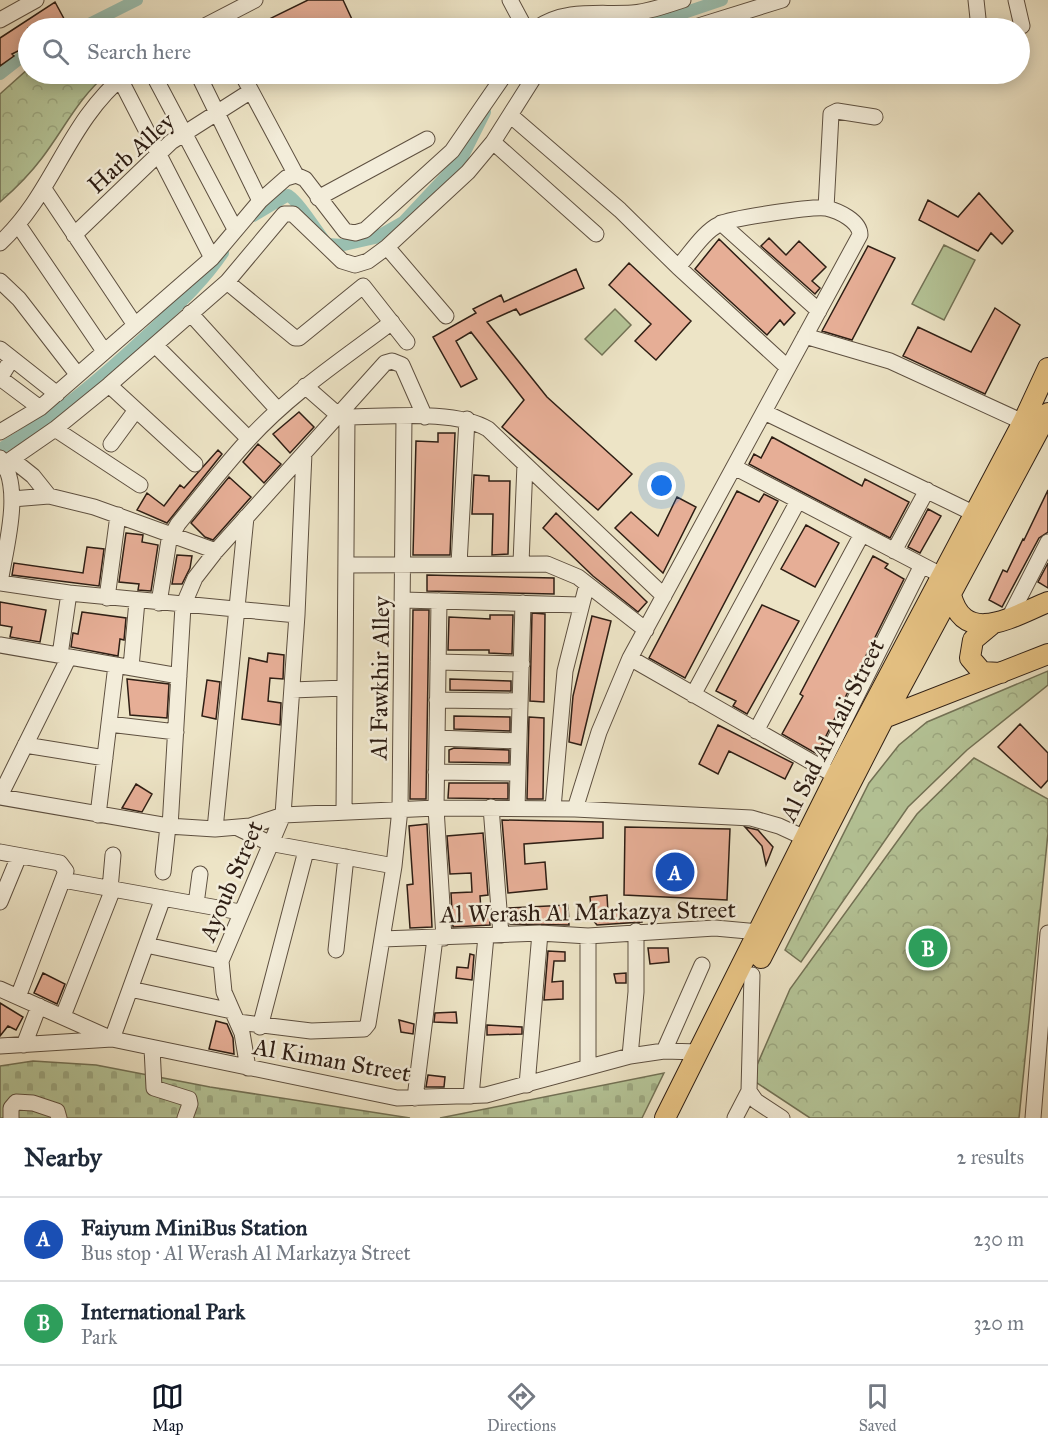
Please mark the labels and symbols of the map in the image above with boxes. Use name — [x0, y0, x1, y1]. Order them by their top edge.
street label: Harb Alley — [81, 106, 181, 200]
your location — [647, 471, 676, 500]
street label: Al Fawkhir Alley — [364, 595, 396, 761]
street label: Al Sad Al Aali Street — [773, 633, 891, 827]
street label: Ayoub Street — [192, 816, 270, 947]
pin: A — [656, 850, 694, 894]
street label: Al Werash Al Markazya Street — [439, 894, 737, 930]
pin: B — [908, 926, 948, 970]
street label: Al Kiman Street — [250, 1031, 414, 1089]

